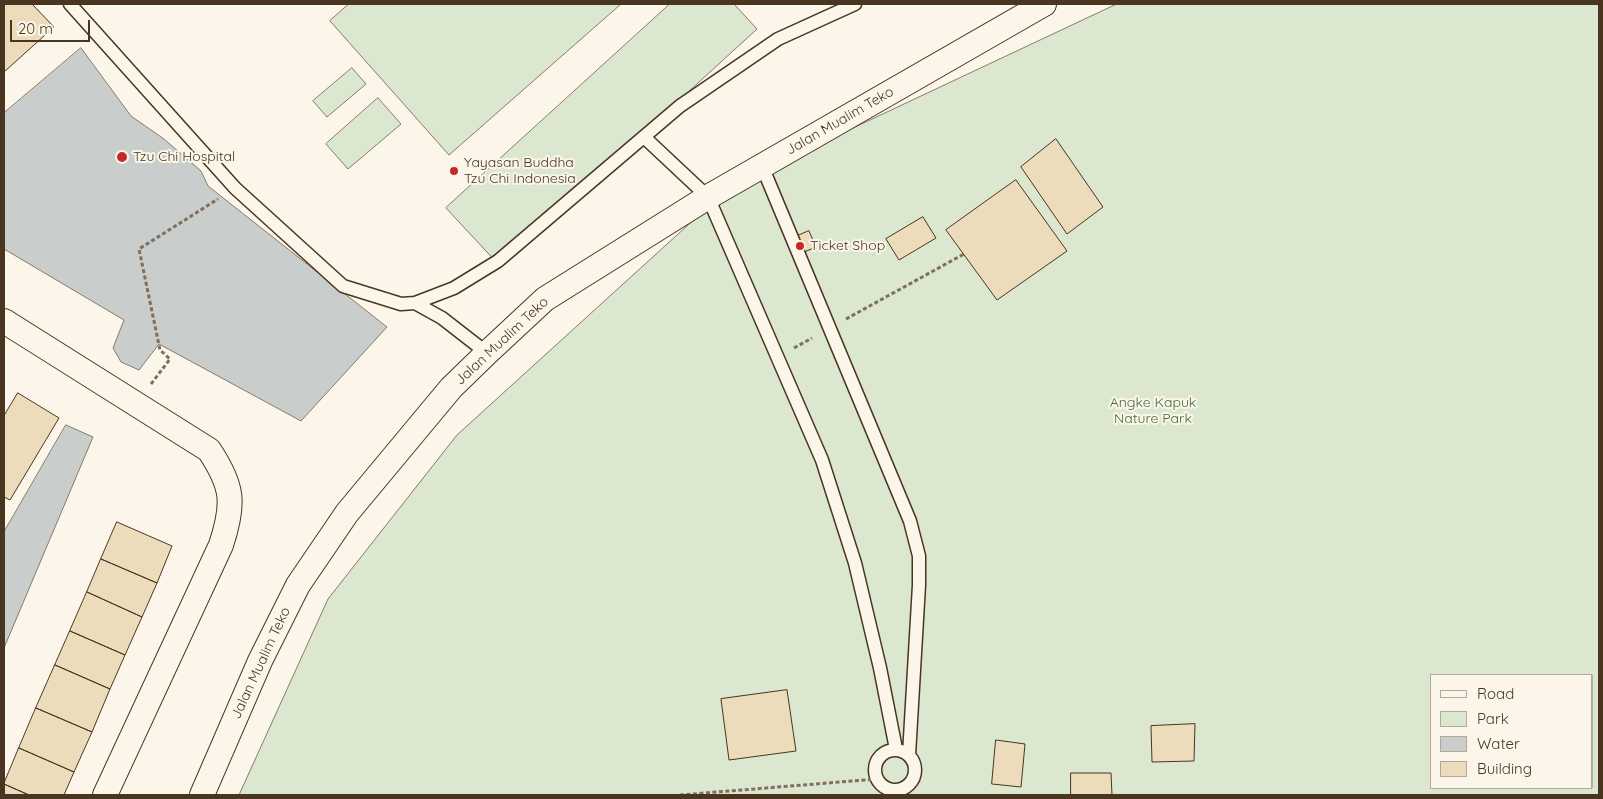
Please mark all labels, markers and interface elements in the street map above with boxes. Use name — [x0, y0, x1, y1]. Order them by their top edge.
scale bar — [12, 10, 92, 42]
text: 20 m — [18, 19, 53, 38]
street label: Jalan Mualim Teko — [783, 83, 897, 159]
place label: Tzu Chi Hospital — [133, 149, 235, 165]
marker: Tzu Chi Hospital — [115, 150, 129, 164]
place label: Yayasan Buddha Tzu Chi Indonesia — [464, 155, 576, 188]
marker: Yayasan Buddha Tzu Chi Indonesia — [448, 165, 460, 177]
place label: Ticket Shop — [810, 238, 885, 254]
marker: Ticket Shop — [794, 240, 806, 252]
street label: Jalan Mualim Teko — [452, 294, 552, 388]
park label: Angke Kapuk Nature Park — [1110, 395, 1196, 428]
street label: Jalan Mualim Teko — [228, 604, 294, 722]
legend — [1430, 674, 1593, 789]
text: Road — [1477, 684, 1514, 703]
text: Park — [1477, 709, 1509, 728]
text: Water — [1477, 734, 1520, 753]
text: Building — [1477, 759, 1532, 778]

